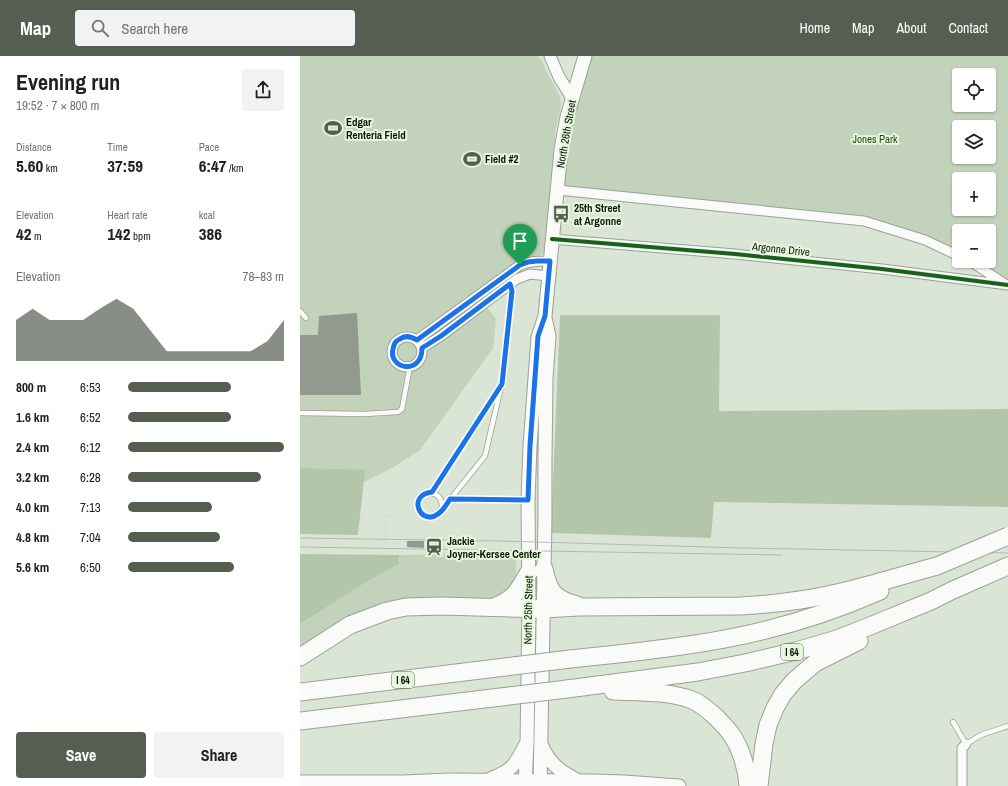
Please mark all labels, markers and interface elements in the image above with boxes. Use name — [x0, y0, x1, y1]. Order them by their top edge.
search box — [75, 10, 355, 46]
text: Map — [20, 15, 51, 41]
icon: search — [89, 17, 111, 39]
text: Search here — [121, 18, 188, 39]
text: Home — [799, 19, 830, 37]
text: Map — [852, 19, 874, 37]
text: About — [896, 19, 926, 37]
text: Contact — [948, 19, 988, 37]
text: Evening run — [16, 67, 120, 97]
map controls — [952, 68, 996, 268]
button: locate — [952, 68, 996, 112]
button: share — [242, 69, 284, 111]
text: 19:52 · 7 × 800 m — [16, 97, 99, 114]
street label: North 26th Street — [553, 98, 579, 169]
place label: Edgar Renteria Field — [346, 115, 406, 142]
sports icon: Edgar Renteria Field — [323, 118, 343, 138]
button: layers — [952, 120, 996, 164]
park label: Jones Park — [852, 132, 898, 146]
text: Distance — [16, 140, 52, 154]
text: Time — [107, 140, 128, 154]
text: Pace — [199, 140, 219, 154]
sports icon: Field #2 — [462, 149, 482, 169]
place label: Field #2 — [485, 152, 519, 166]
text: 5.60 — [16, 154, 43, 177]
text: 37:59 — [107, 154, 143, 177]
text: 6:47 — [199, 154, 227, 177]
text: km — [43, 161, 58, 175]
text: /km — [227, 161, 244, 175]
button: + — [952, 172, 996, 216]
place label: 25th Street at Argonne — [574, 201, 621, 228]
bus stop icon: 25th Street at Argonne — [551, 204, 571, 224]
text: Elevation — [16, 208, 54, 222]
text: Heart rate — [107, 208, 147, 222]
text: kcal — [199, 208, 215, 222]
text: 42 — [16, 222, 32, 245]
text: 142 — [107, 222, 131, 245]
text: 386 — [199, 222, 222, 245]
pin — [503, 224, 537, 265]
button: − — [952, 224, 996, 268]
text: m — [32, 229, 42, 243]
text: bpm — [131, 229, 151, 243]
icon: arrive — [509, 230, 531, 252]
street label: Argonne Drive — [750, 239, 811, 259]
text: Elevation — [16, 268, 60, 285]
text: 78–83 m — [243, 268, 284, 285]
text: 800 m — [16, 379, 46, 396]
text: 6:53 — [80, 379, 101, 396]
text: 1.6 km — [16, 409, 49, 426]
text: 6:52 — [80, 409, 101, 426]
text: 2.4 km — [16, 439, 49, 456]
text: 6:12 — [80, 439, 101, 456]
text: 3.2 km — [16, 469, 49, 486]
text: 6:28 — [80, 469, 101, 486]
text: 4.0 km — [16, 499, 49, 516]
text: 7:13 — [80, 499, 101, 516]
text: 4.8 km — [16, 529, 49, 546]
text: 7:04 — [80, 529, 101, 546]
place label: Jackie Joyner-Kersee Center — [447, 534, 541, 561]
station icon: Jackie Joyner-Kersee Center — [424, 537, 444, 557]
text: 5.6 km — [16, 559, 49, 576]
text: 6:50 — [80, 559, 101, 576]
street label: North 25th Street — [520, 575, 536, 644]
road number: I 64 — [781, 644, 803, 660]
road number: I 64 — [392, 672, 414, 688]
button: Save — [16, 732, 146, 778]
button: Share — [154, 732, 284, 778]

